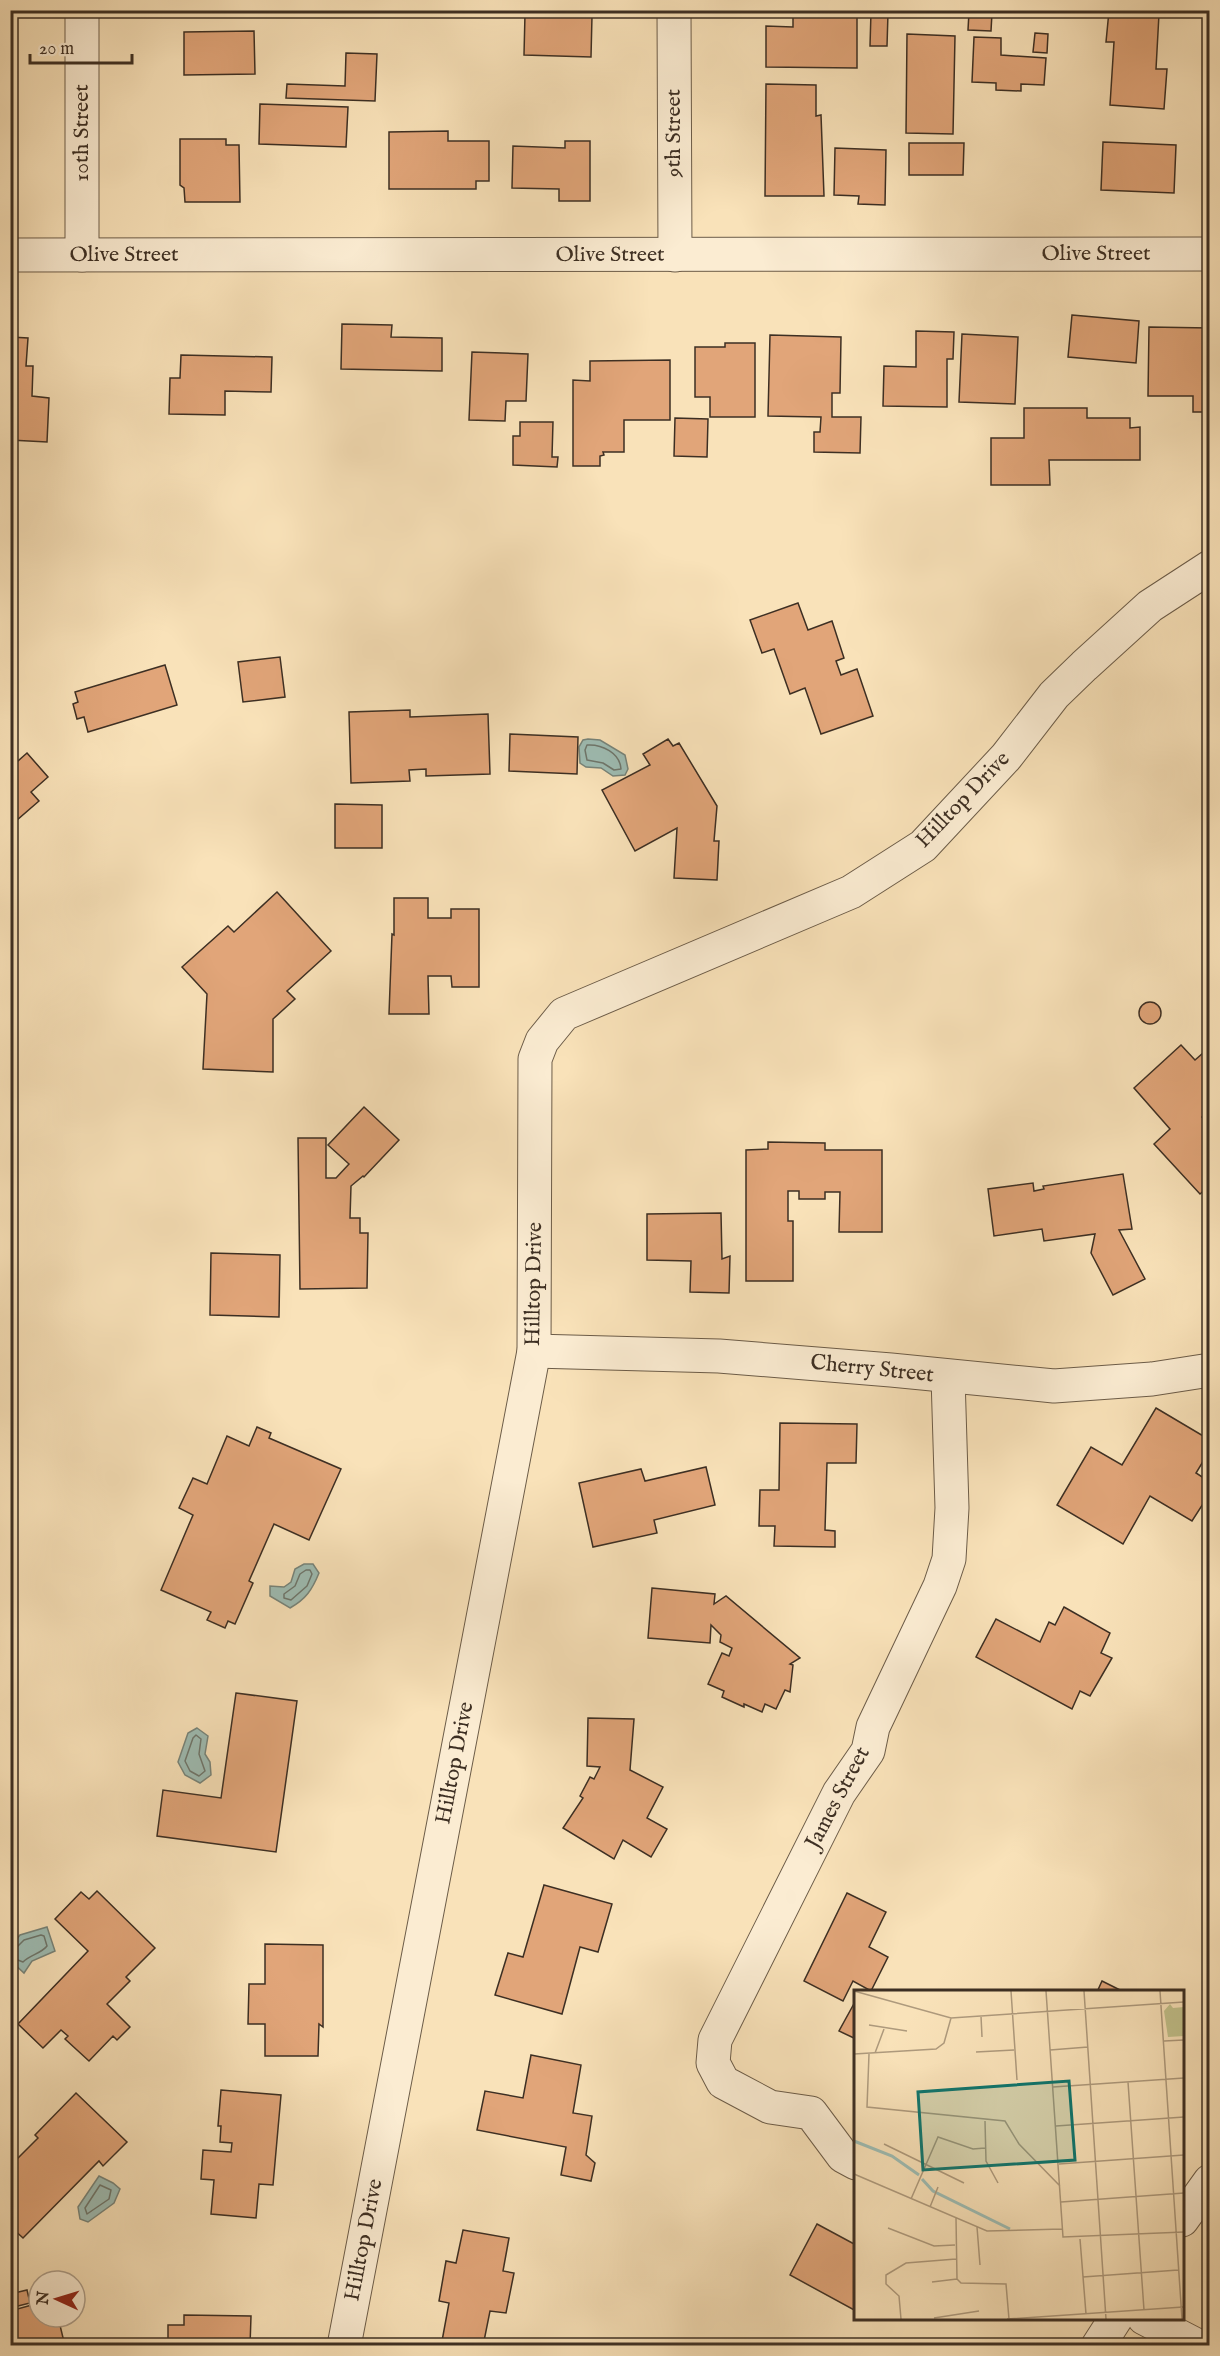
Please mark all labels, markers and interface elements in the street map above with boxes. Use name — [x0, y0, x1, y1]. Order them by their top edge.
scale bar — [30, 27, 132, 65]
text: 20 m — [39, 38, 74, 61]
street label: 10th Street — [68, 84, 96, 182]
street label: 9th Street — [660, 88, 688, 178]
street label: Olive Street — [1041, 240, 1151, 268]
street label: Olive Street — [69, 241, 179, 269]
street label: Olive Street — [555, 241, 665, 269]
street label: Hilltop Drive — [910, 746, 1016, 854]
street label: Hilltop Drive — [519, 1222, 549, 1346]
street label: Cherry Street — [809, 1349, 936, 1389]
street label: Hilltop Drive — [429, 1699, 481, 1827]
street label: James Street — [798, 1742, 877, 1857]
inset map — [854, 1990, 1184, 2320]
street label: Hilltop Drive — [338, 2176, 390, 2304]
north arrow — [27, 2269, 87, 2329]
text: N — [34, 2290, 55, 2307]

